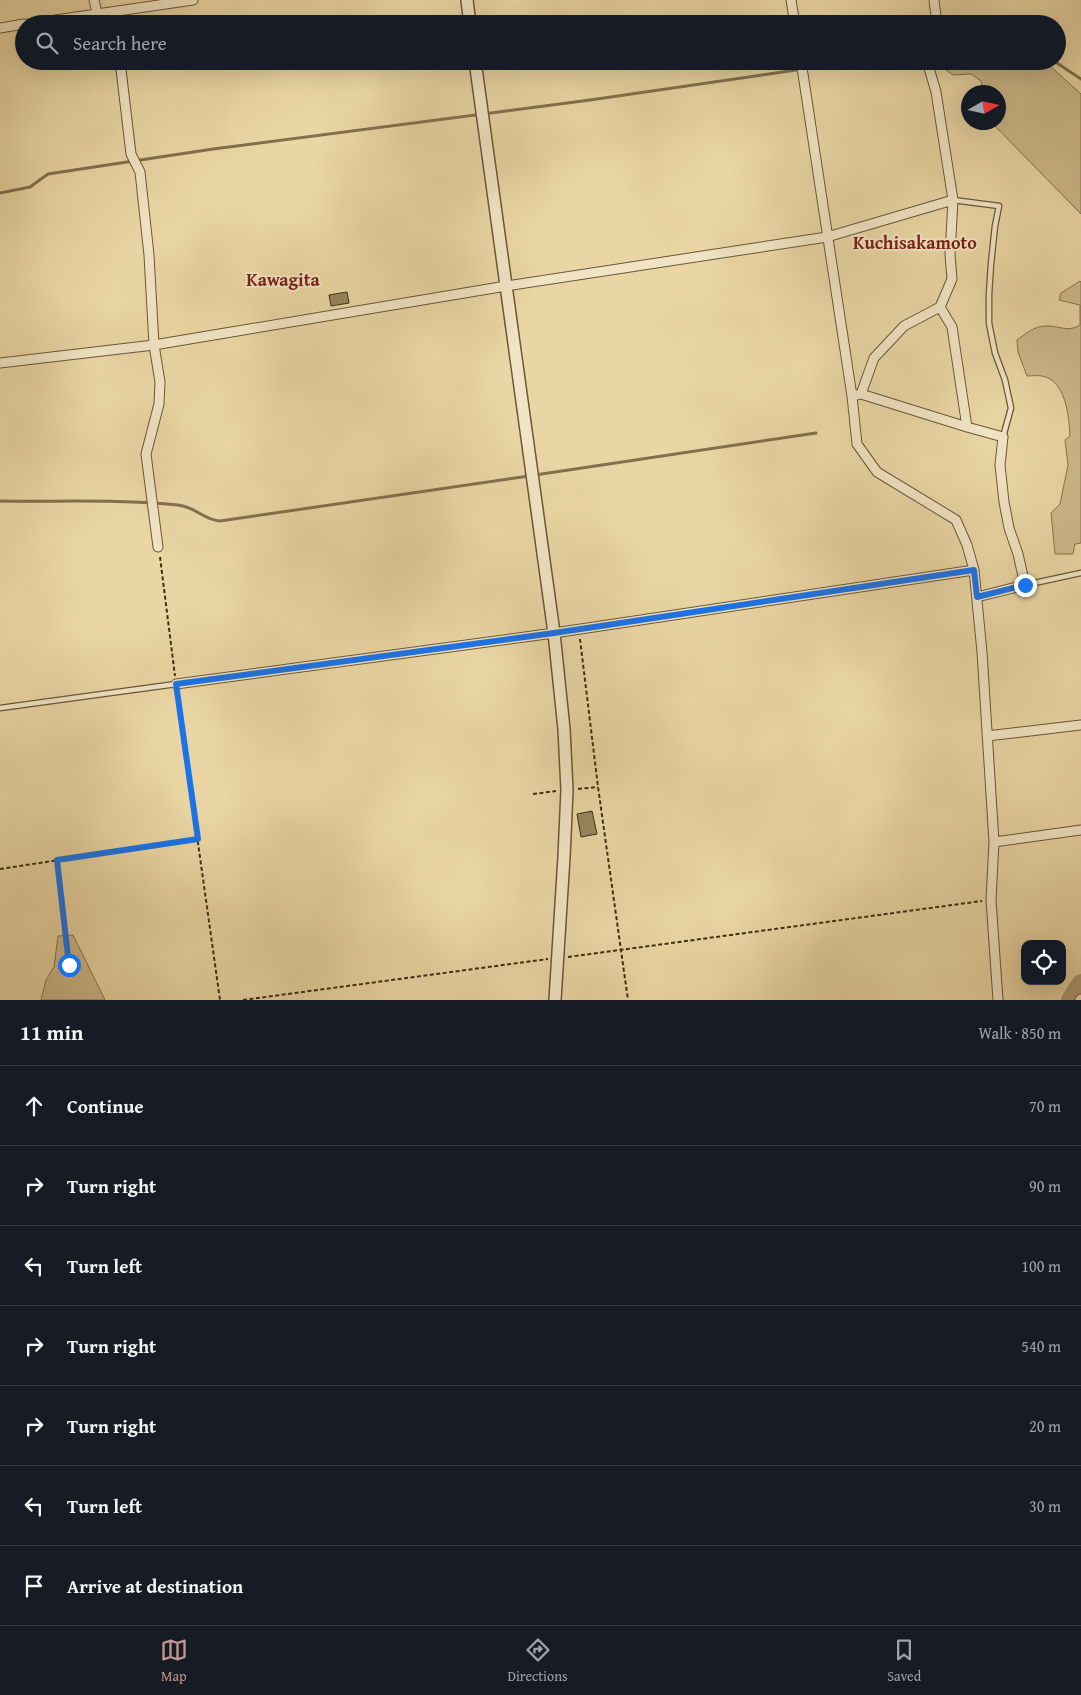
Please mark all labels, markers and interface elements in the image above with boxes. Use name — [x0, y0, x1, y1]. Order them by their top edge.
search box — [15, 15, 1066, 70]
icon: search — [33, 29, 61, 57]
text: Search here — [73, 29, 167, 57]
north arrow — [961, 85, 1006, 130]
district label: Kuchisakamoto — [853, 229, 977, 256]
district label: Kawagita — [246, 266, 320, 293]
route end — [1014, 574, 1037, 597]
map controls — [1021, 940, 1066, 985]
button: locate — [1021, 940, 1066, 985]
route start — [58, 954, 81, 977]
text: 11 min — [20, 1017, 83, 1048]
text: Walk · 850 m — [978, 1021, 1061, 1045]
icon: ahead — [20, 1092, 48, 1120]
text: Continue — [67, 1092, 144, 1120]
text: 70 m — [1029, 1094, 1061, 1118]
icon: right — [20, 1172, 48, 1200]
text: Turn right — [67, 1172, 156, 1200]
text: 90 m — [1029, 1174, 1061, 1198]
icon: left — [20, 1252, 48, 1280]
text: Turn left — [67, 1252, 142, 1280]
text: 100 m — [1021, 1254, 1061, 1278]
icon: right — [20, 1332, 48, 1360]
text: Turn right — [67, 1332, 156, 1360]
text: 540 m — [1021, 1334, 1061, 1358]
icon: right — [20, 1412, 48, 1440]
text: Turn right — [67, 1412, 156, 1440]
text: 20 m — [1029, 1414, 1061, 1438]
icon: left — [20, 1492, 48, 1520]
text: Turn left — [67, 1492, 142, 1520]
text: 30 m — [1029, 1494, 1061, 1518]
icon: arrive — [20, 1572, 48, 1600]
text: Arrive at destination — [67, 1572, 243, 1600]
tab: Map — [160, 1636, 188, 1686]
tab: Directions — [507, 1636, 568, 1686]
tab: Saved — [887, 1636, 921, 1686]

